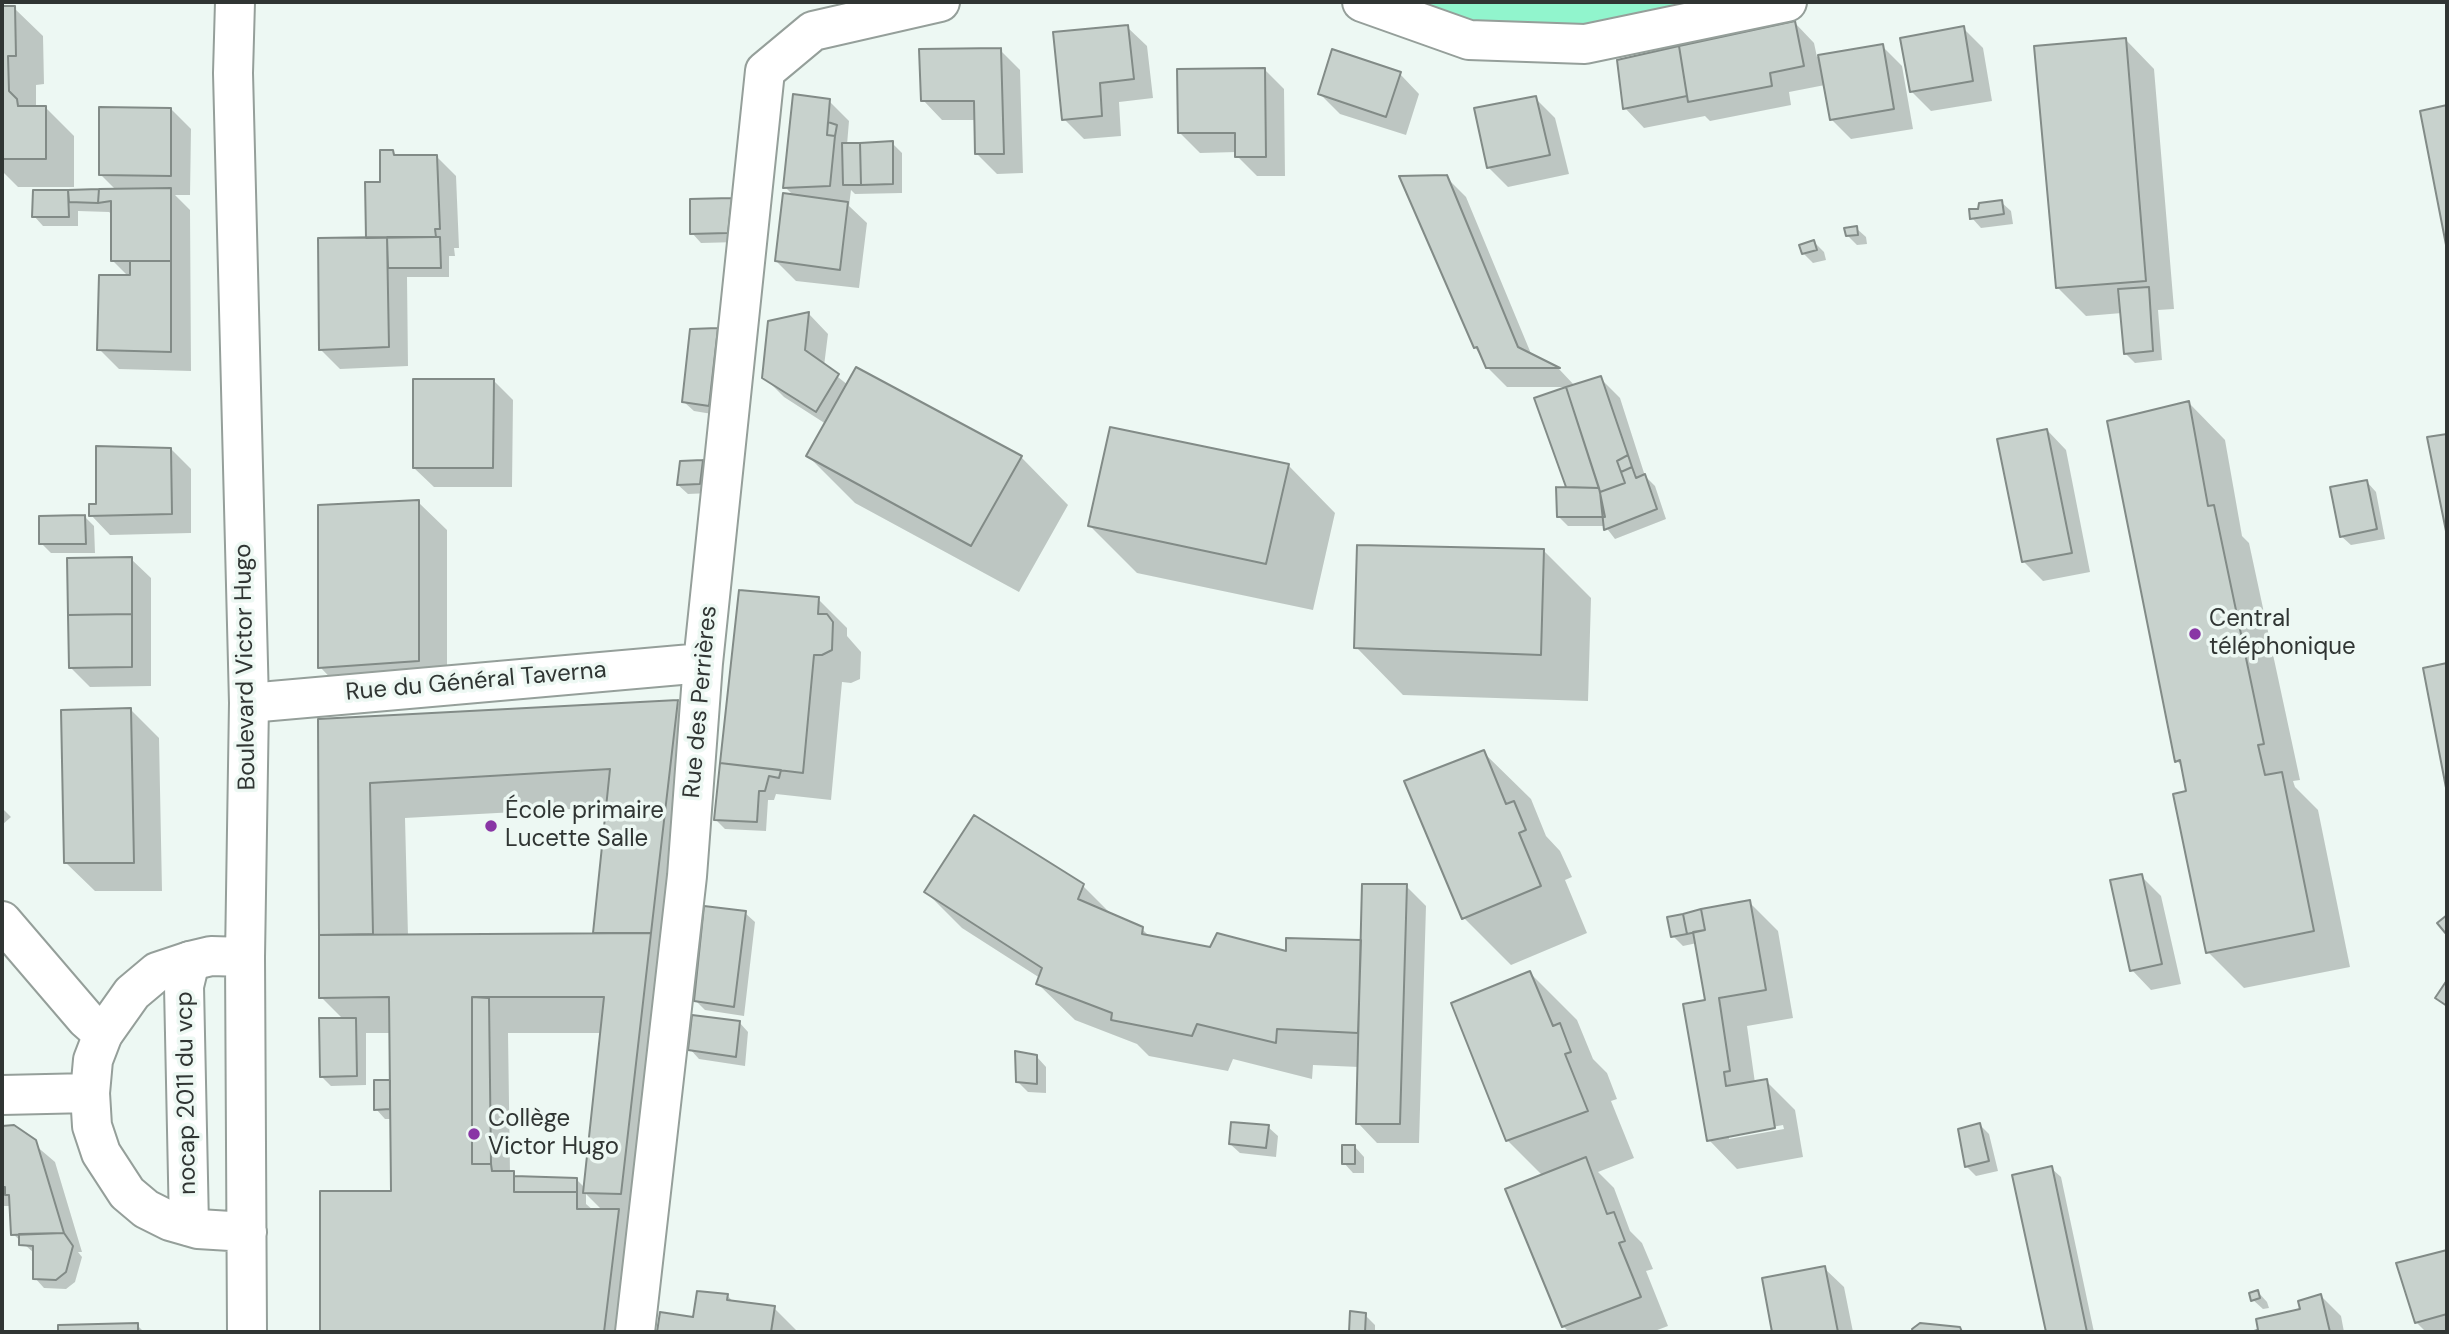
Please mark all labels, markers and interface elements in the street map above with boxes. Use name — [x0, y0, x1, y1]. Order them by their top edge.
street label: Boulevard Victor Hugo — [229, 543, 263, 791]
street label: Rue des Perrières — [678, 604, 724, 800]
place label: Central téléphonique — [2209, 606, 2356, 662]
marker: Central téléphonique — [2187, 626, 2203, 642]
street label: Rue du Général Taverna — [344, 656, 608, 708]
place label: École primaire Lucette Salle — [505, 798, 664, 854]
marker: École primaire Lucette Salle — [483, 818, 499, 834]
street label: nocap 2011 du vcp — [171, 991, 203, 1195]
place label: Collège Victor Hugo — [488, 1106, 619, 1162]
marker: Collège Victor Hugo — [466, 1126, 482, 1142]

